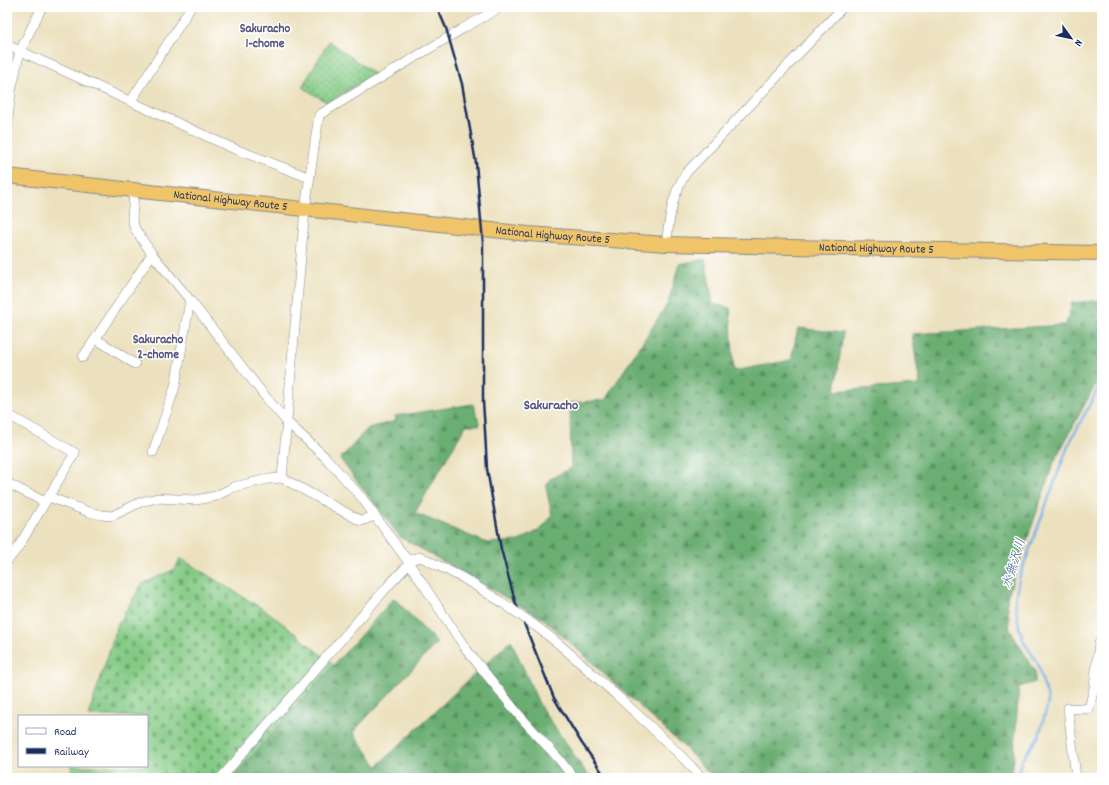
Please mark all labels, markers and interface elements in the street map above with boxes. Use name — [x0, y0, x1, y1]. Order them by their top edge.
north arrow — [1051, 18, 1091, 58]
district label: Sakuracho 1-chome — [240, 20, 291, 54]
text: N — [1069, 36, 1086, 49]
street label: National Highway Route 5 — [173, 186, 289, 216]
street label: National Highway Route 5 — [495, 222, 611, 248]
street label: National Highway Route 5 — [819, 239, 934, 258]
district label: Sakuracho 2-chome — [133, 331, 184, 365]
district label: Sakuracho — [524, 396, 578, 416]
water label: 水無沢川 — [998, 536, 1032, 592]
legend — [18, 715, 148, 767]
text: Road — [54, 724, 76, 741]
text: Railway — [54, 744, 90, 761]

